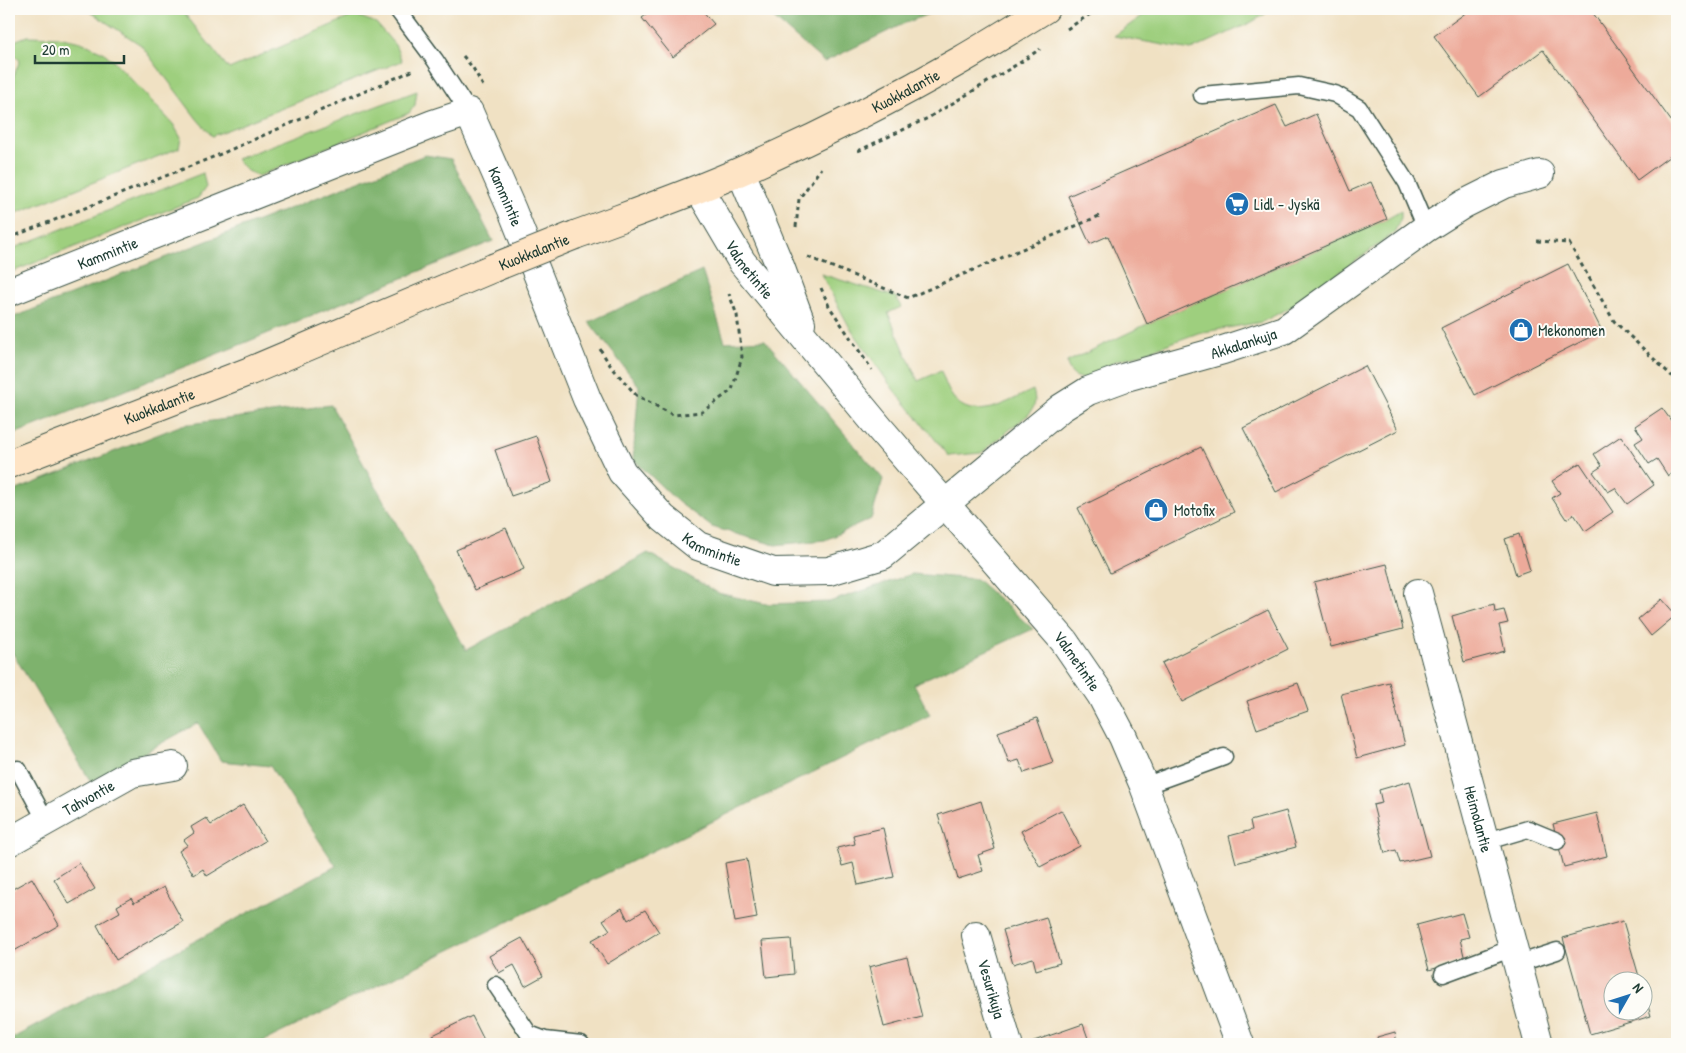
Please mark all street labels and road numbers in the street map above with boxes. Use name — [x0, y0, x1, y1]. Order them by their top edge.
street label: Kuokkalantie — [868, 63, 944, 118]
street label: Kammintie — [483, 163, 528, 230]
street label: Kuokkalantie — [495, 227, 573, 276]
street label: Kammintie — [74, 231, 141, 275]
street label: Valmetintie — [720, 236, 779, 304]
street label: Akkalankuja — [1208, 322, 1279, 364]
street label: Kuokkalantie — [121, 382, 198, 430]
street label: Kammintie — [678, 527, 745, 572]
street label: Valmetintie — [1049, 626, 1106, 696]
street label: Tahvontie — [59, 774, 119, 821]
street label: Heimolantie — [1459, 783, 1498, 855]
street label: Vesurikuja — [973, 956, 1011, 1021]

